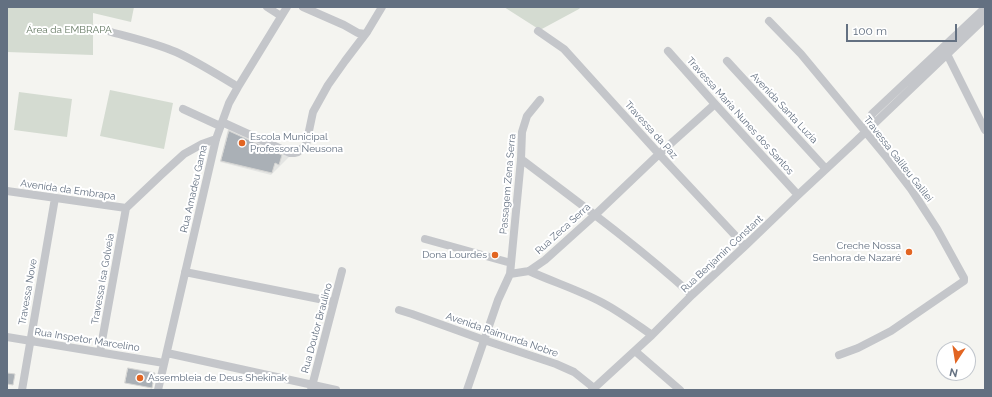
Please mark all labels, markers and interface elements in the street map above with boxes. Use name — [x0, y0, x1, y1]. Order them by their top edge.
scale bar — [848, 16, 959, 42]
park label: Área da EMBRAPA — [26, 24, 112, 36]
text: 100 m — [853, 24, 887, 38]
street label: Travessa Maria Nunes dos Santos — [684, 55, 796, 177]
street label: Avenida Santa Luzia — [748, 70, 820, 146]
street label: Travessa da Paz — [622, 99, 680, 161]
street label: Travessa Galileu Galilei — [861, 114, 935, 204]
place label: Escola Municipal Professora Neusona — [250, 131, 343, 154]
street label: Passagem Zena Serra — [498, 133, 518, 235]
marker: Escola Municipal Professora Neusona — [237, 138, 247, 148]
street label: Rua Amadeu Gama — [178, 144, 210, 234]
street label: Avenida da Embrapa — [20, 177, 116, 203]
street label: Rua Zeca Serra — [533, 201, 593, 257]
street label: Rua Benjamin Constant — [679, 213, 765, 295]
street label: Travessa Isa Golveia — [89, 233, 117, 325]
place label: Creche Nossa Senhora de Nazaré — [813, 240, 901, 264]
marker: Creche Nossa Senhora de Nazaré — [904, 247, 914, 257]
place label: Dona Lourdes — [422, 249, 487, 261]
marker: Dona Lourdes — [490, 250, 500, 260]
street label: Travessa Nove — [16, 258, 40, 326]
street label: Rua Doutor Braulino — [299, 282, 335, 374]
street label: Avenida Raimunda Nobre — [444, 310, 560, 360]
street label: Rua Inspetor Marcelino — [34, 326, 140, 354]
north arrow — [936, 341, 976, 381]
text: N — [948, 365, 959, 379]
place label: Assembleia de Deus Shekinak — [148, 372, 287, 384]
marker: Assembleia de Deus Shekinak — [135, 373, 145, 383]

